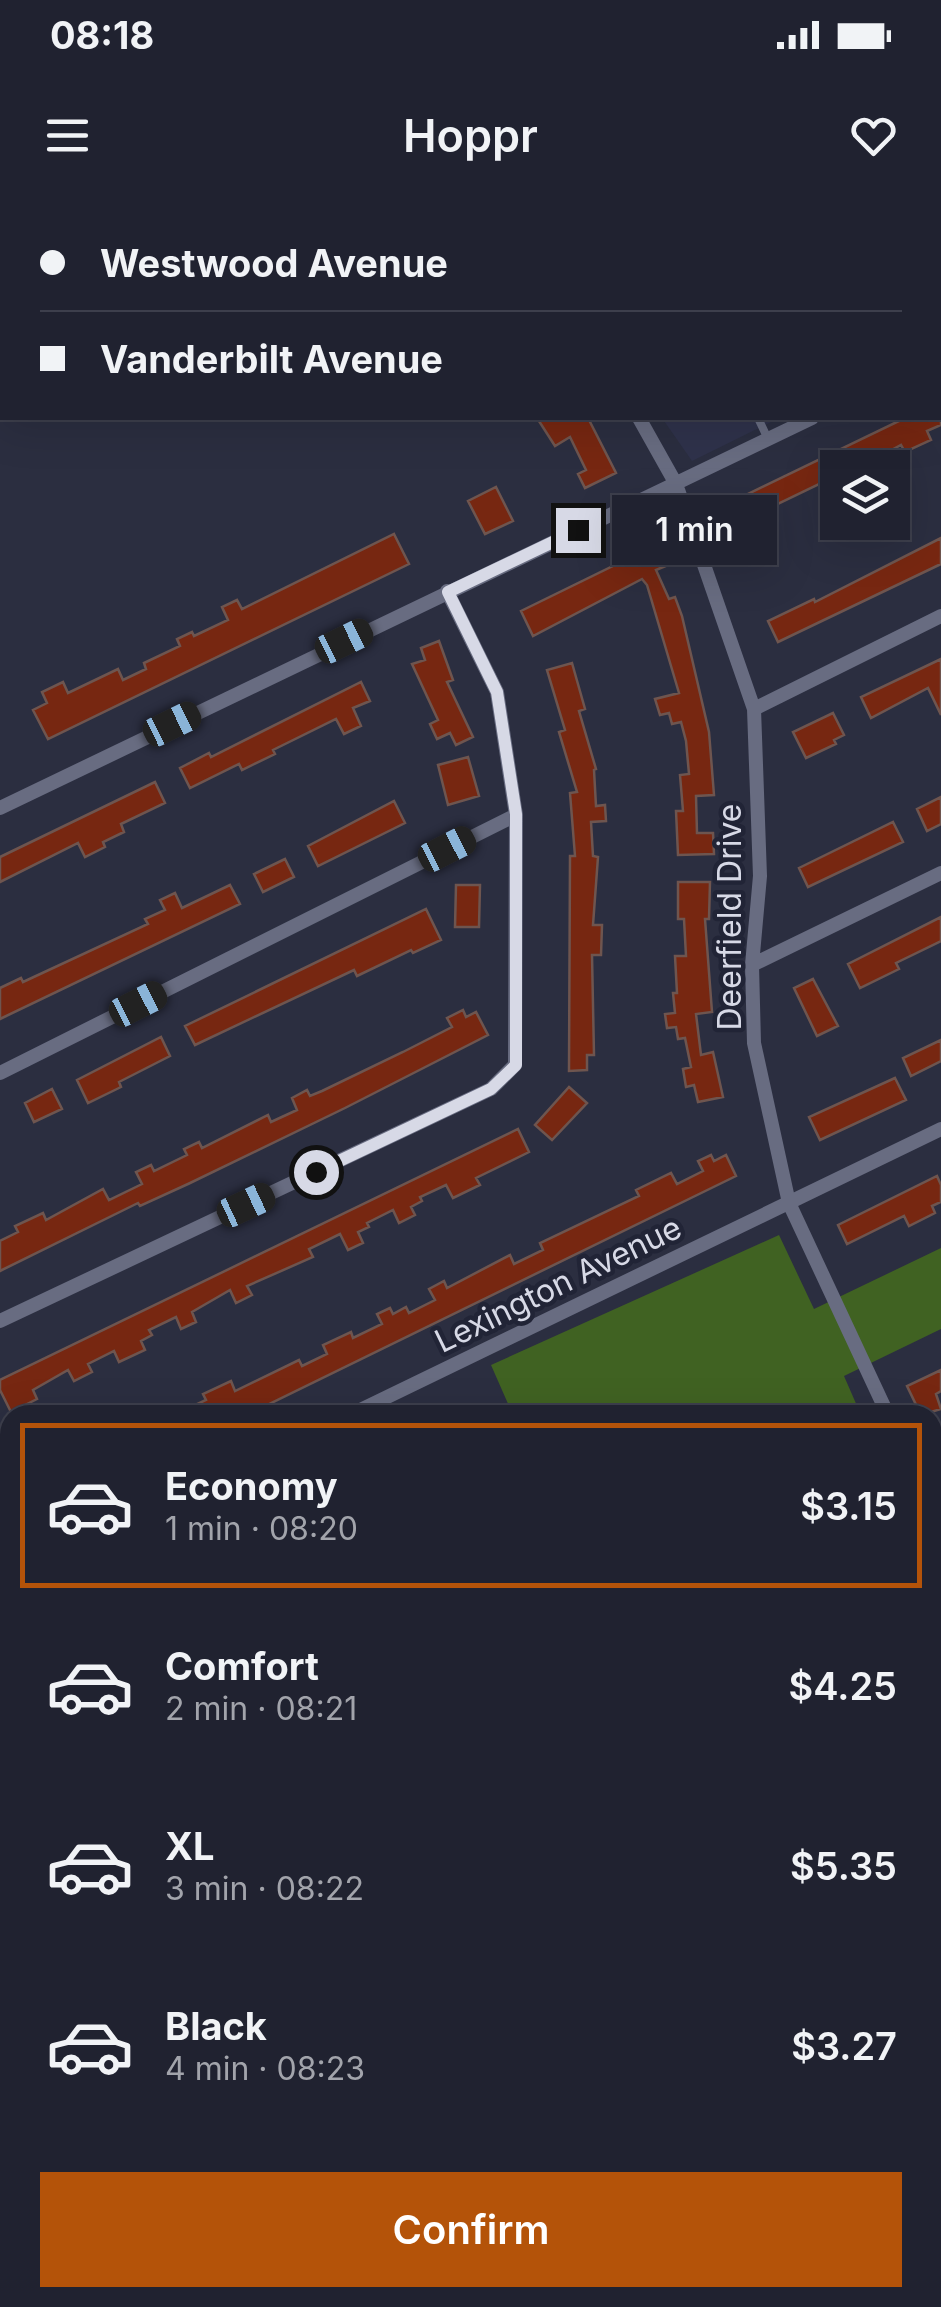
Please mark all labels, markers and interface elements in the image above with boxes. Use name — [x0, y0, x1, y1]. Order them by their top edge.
text: 08:18 — [50, 12, 154, 58]
icon: menu — [40, 108, 95, 163]
text: Hoppr — [403, 108, 538, 163]
icon: heart — [846, 108, 901, 163]
text: Westwood Avenue — [100, 240, 448, 286]
text: Vanderbilt Avenue — [100, 336, 443, 382]
map controls — [820, 450, 910, 540]
button: layers — [820, 450, 910, 540]
callout: 1 min — [613, 495, 778, 565]
route end — [556, 508, 601, 553]
text: 1 min — [655, 510, 734, 549]
car — [310, 614, 378, 668]
car — [138, 697, 206, 751]
street label: Deerfield Drive — [710, 804, 749, 1030]
car — [413, 822, 481, 876]
car — [104, 977, 172, 1031]
route start — [294, 1150, 339, 1195]
car — [212, 1179, 280, 1231]
street label: Lexington Avenue — [428, 1207, 688, 1361]
icon: car — [45, 1461, 135, 1551]
text: Economy — [165, 1463, 338, 1509]
text: $3.15 — [800, 1483, 897, 1529]
text: 1 min · 08:20 — [165, 1509, 358, 1548]
icon: car — [45, 1641, 135, 1731]
text: Comfort — [165, 1643, 319, 1689]
text: $4.25 — [789, 1663, 897, 1709]
text: 2 min · 08:21 — [165, 1689, 357, 1728]
icon: car — [45, 1821, 135, 1911]
text: XL — [165, 1823, 215, 1869]
text: $5.35 — [790, 1843, 897, 1889]
text: 3 min · 08:22 — [165, 1869, 364, 1908]
icon: car — [45, 2001, 135, 2091]
text: Black — [165, 2003, 267, 2049]
text: $3.27 — [791, 2023, 897, 2069]
text: 4 min · 08:23 — [165, 2049, 365, 2088]
button: Confirm — [40, 2172, 902, 2287]

